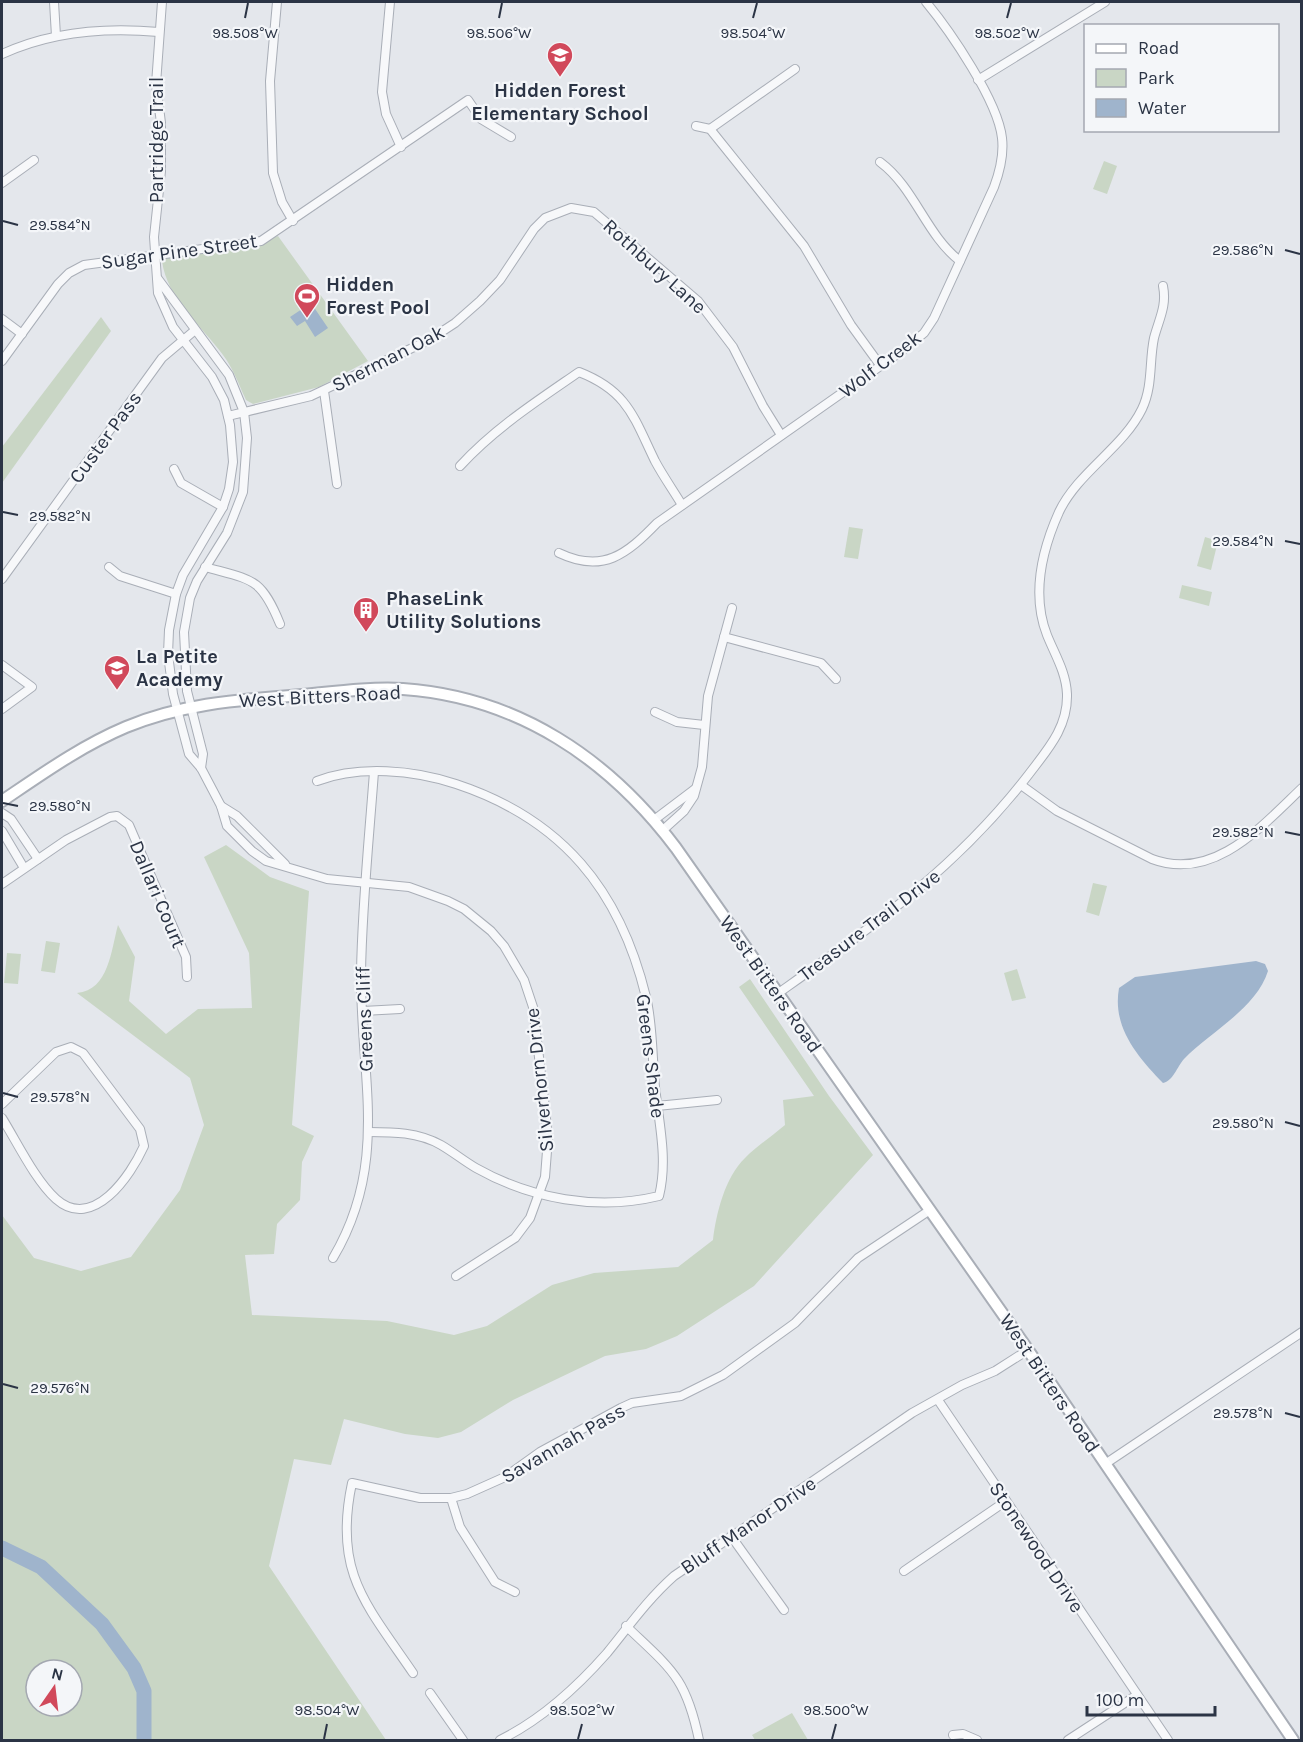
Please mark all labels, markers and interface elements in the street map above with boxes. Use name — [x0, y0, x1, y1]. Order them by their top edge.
text: 98.508°W — [212, 24, 278, 42]
text: 98.506°W — [466, 24, 532, 42]
text: 98.504°W — [721, 24, 786, 42]
text: 98.502°W — [974, 24, 1040, 42]
legend — [1084, 24, 1279, 132]
text: Road — [1138, 37, 1179, 59]
school or university icon: Hidden Forest Elementary School — [545, 40, 575, 78]
text: Park — [1138, 67, 1175, 89]
street label: Partridge Trail — [145, 77, 168, 203]
place label: Hidden Forest Elementary School — [471, 79, 649, 125]
text: Water — [1138, 97, 1186, 119]
street label: Rothbury Lane — [598, 214, 711, 319]
text: 29.584°N — [29, 216, 91, 234]
street label: Sugar Pine Street — [99, 229, 259, 274]
text: 29.586°N — [1212, 241, 1274, 259]
place label: Hidden Forest Pool — [326, 273, 430, 319]
sports icon: Hidden Forest Pool — [292, 281, 322, 319]
street label: Sherman Oak — [328, 320, 448, 397]
street label: Wolf Creek — [835, 326, 926, 403]
street label: Custer Pass — [64, 387, 146, 488]
text: 29.582°N — [29, 507, 91, 525]
text: 29.584°N — [1212, 532, 1274, 550]
place label: PhaseLink Utility Solutions — [386, 587, 541, 633]
building icon: PhaseLink Utility Solutions — [351, 595, 381, 633]
place label: La Petite Academy — [136, 645, 223, 691]
school or university icon: La Petite Academy — [102, 653, 132, 691]
street label: West Bitters Road — [238, 681, 402, 712]
text: 29.580°N — [29, 797, 91, 815]
text: 29.582°N — [1212, 823, 1274, 841]
street label: Dallari Court — [125, 837, 191, 952]
street label: Treasure Trail Drive — [794, 865, 945, 986]
street label: West Bitters Road — [715, 911, 827, 1057]
street label: Greens Cliff — [351, 966, 378, 1072]
street label: Greens Shade — [631, 992, 670, 1120]
street label: Silverhorn Drive — [520, 1007, 559, 1153]
text: 29.578°N — [30, 1088, 90, 1106]
text: 29.580°N — [1212, 1114, 1274, 1132]
street label: West Bitters Road — [995, 1309, 1105, 1457]
text: 29.576°N — [30, 1379, 90, 1397]
street label: Savannah Pass — [497, 1399, 629, 1488]
text: 29.578°N — [1213, 1404, 1273, 1422]
street label: Bluff Manor Drive — [676, 1472, 820, 1579]
street label: Stonewood Drive — [984, 1478, 1089, 1617]
north arrow — [24, 1658, 84, 1718]
text: N — [50, 1663, 65, 1685]
scale bar — [1087, 1679, 1214, 1717]
text: 100 m — [1096, 1689, 1144, 1711]
text: 98.504°W — [295, 1701, 360, 1719]
text: 98.502°W — [549, 1701, 615, 1719]
text: 98.500°W — [803, 1701, 869, 1719]

